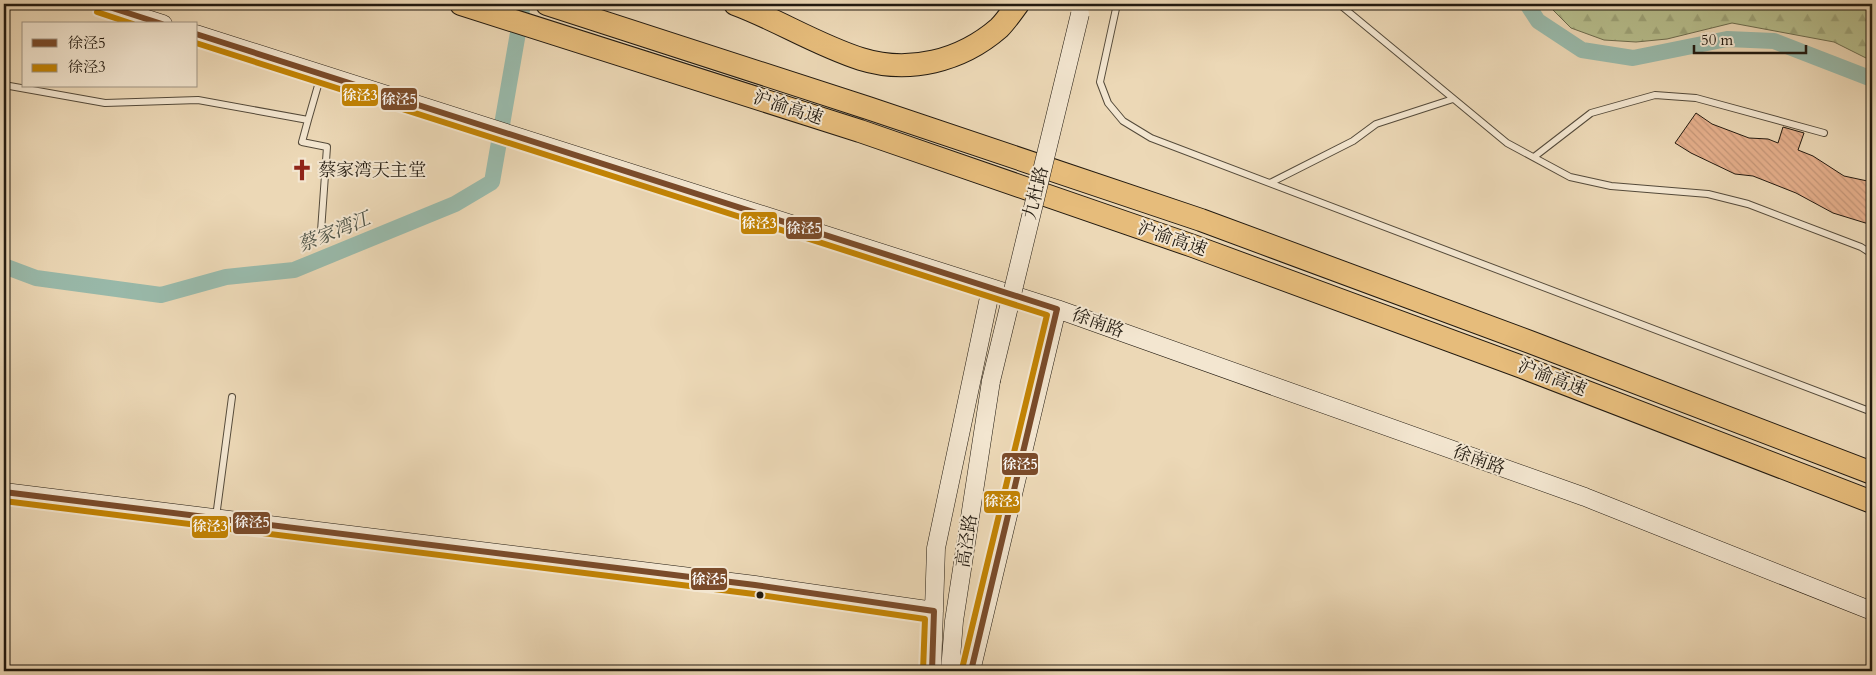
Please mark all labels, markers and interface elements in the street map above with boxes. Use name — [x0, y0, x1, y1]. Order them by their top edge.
legend — [22, 22, 198, 88]
scale bar — [1694, 22, 1806, 54]
text: 50 m — [1701, 30, 1733, 50]
text: 徐泾5 — [68, 33, 106, 53]
text: 徐泾3 — [68, 57, 106, 77]
line badge: 徐泾3 — [341, 83, 379, 107]
street label: 沪渝高速 — [750, 85, 826, 131]
text: 徐泾3 — [342, 86, 378, 105]
line badge: 徐泾5 — [380, 87, 418, 111]
text: 徐泾5 — [381, 90, 417, 109]
church icon: 蔡家湾天主堂 — [289, 157, 315, 183]
place label: 蔡家湾天主堂 — [318, 158, 426, 183]
street label: 九杜路 — [1017, 164, 1055, 222]
water label: 蔡家湾江 — [294, 205, 377, 258]
line badge: 徐泾3 — [740, 211, 778, 235]
text: 徐泾3 — [741, 214, 777, 233]
street label: 沪渝高速 — [1134, 215, 1210, 263]
line badge: 徐泾5 — [785, 216, 823, 240]
text: 徐泾5 — [786, 219, 822, 238]
street label: 徐南路 — [1068, 302, 1128, 344]
street label: 沪渝高速 — [1514, 353, 1590, 403]
street label: 徐南路 — [1449, 439, 1509, 481]
line badge: 徐泾5 — [1001, 452, 1039, 476]
text: 徐泾5 — [1002, 455, 1038, 474]
line badge: 徐泾3 — [983, 490, 1021, 514]
text: 徐泾3 — [984, 492, 1020, 511]
line badge: 徐泾5 — [232, 511, 271, 535]
street label: 高泾路 — [950, 512, 984, 570]
text: 徐泾5 — [234, 513, 270, 532]
line badge: 徐泾3 — [191, 515, 229, 539]
text: 徐泾3 — [192, 517, 228, 536]
line badge: 徐泾5 — [690, 567, 728, 591]
text: 徐泾5 — [691, 570, 727, 589]
unlabelled marker — [755, 590, 765, 600]

